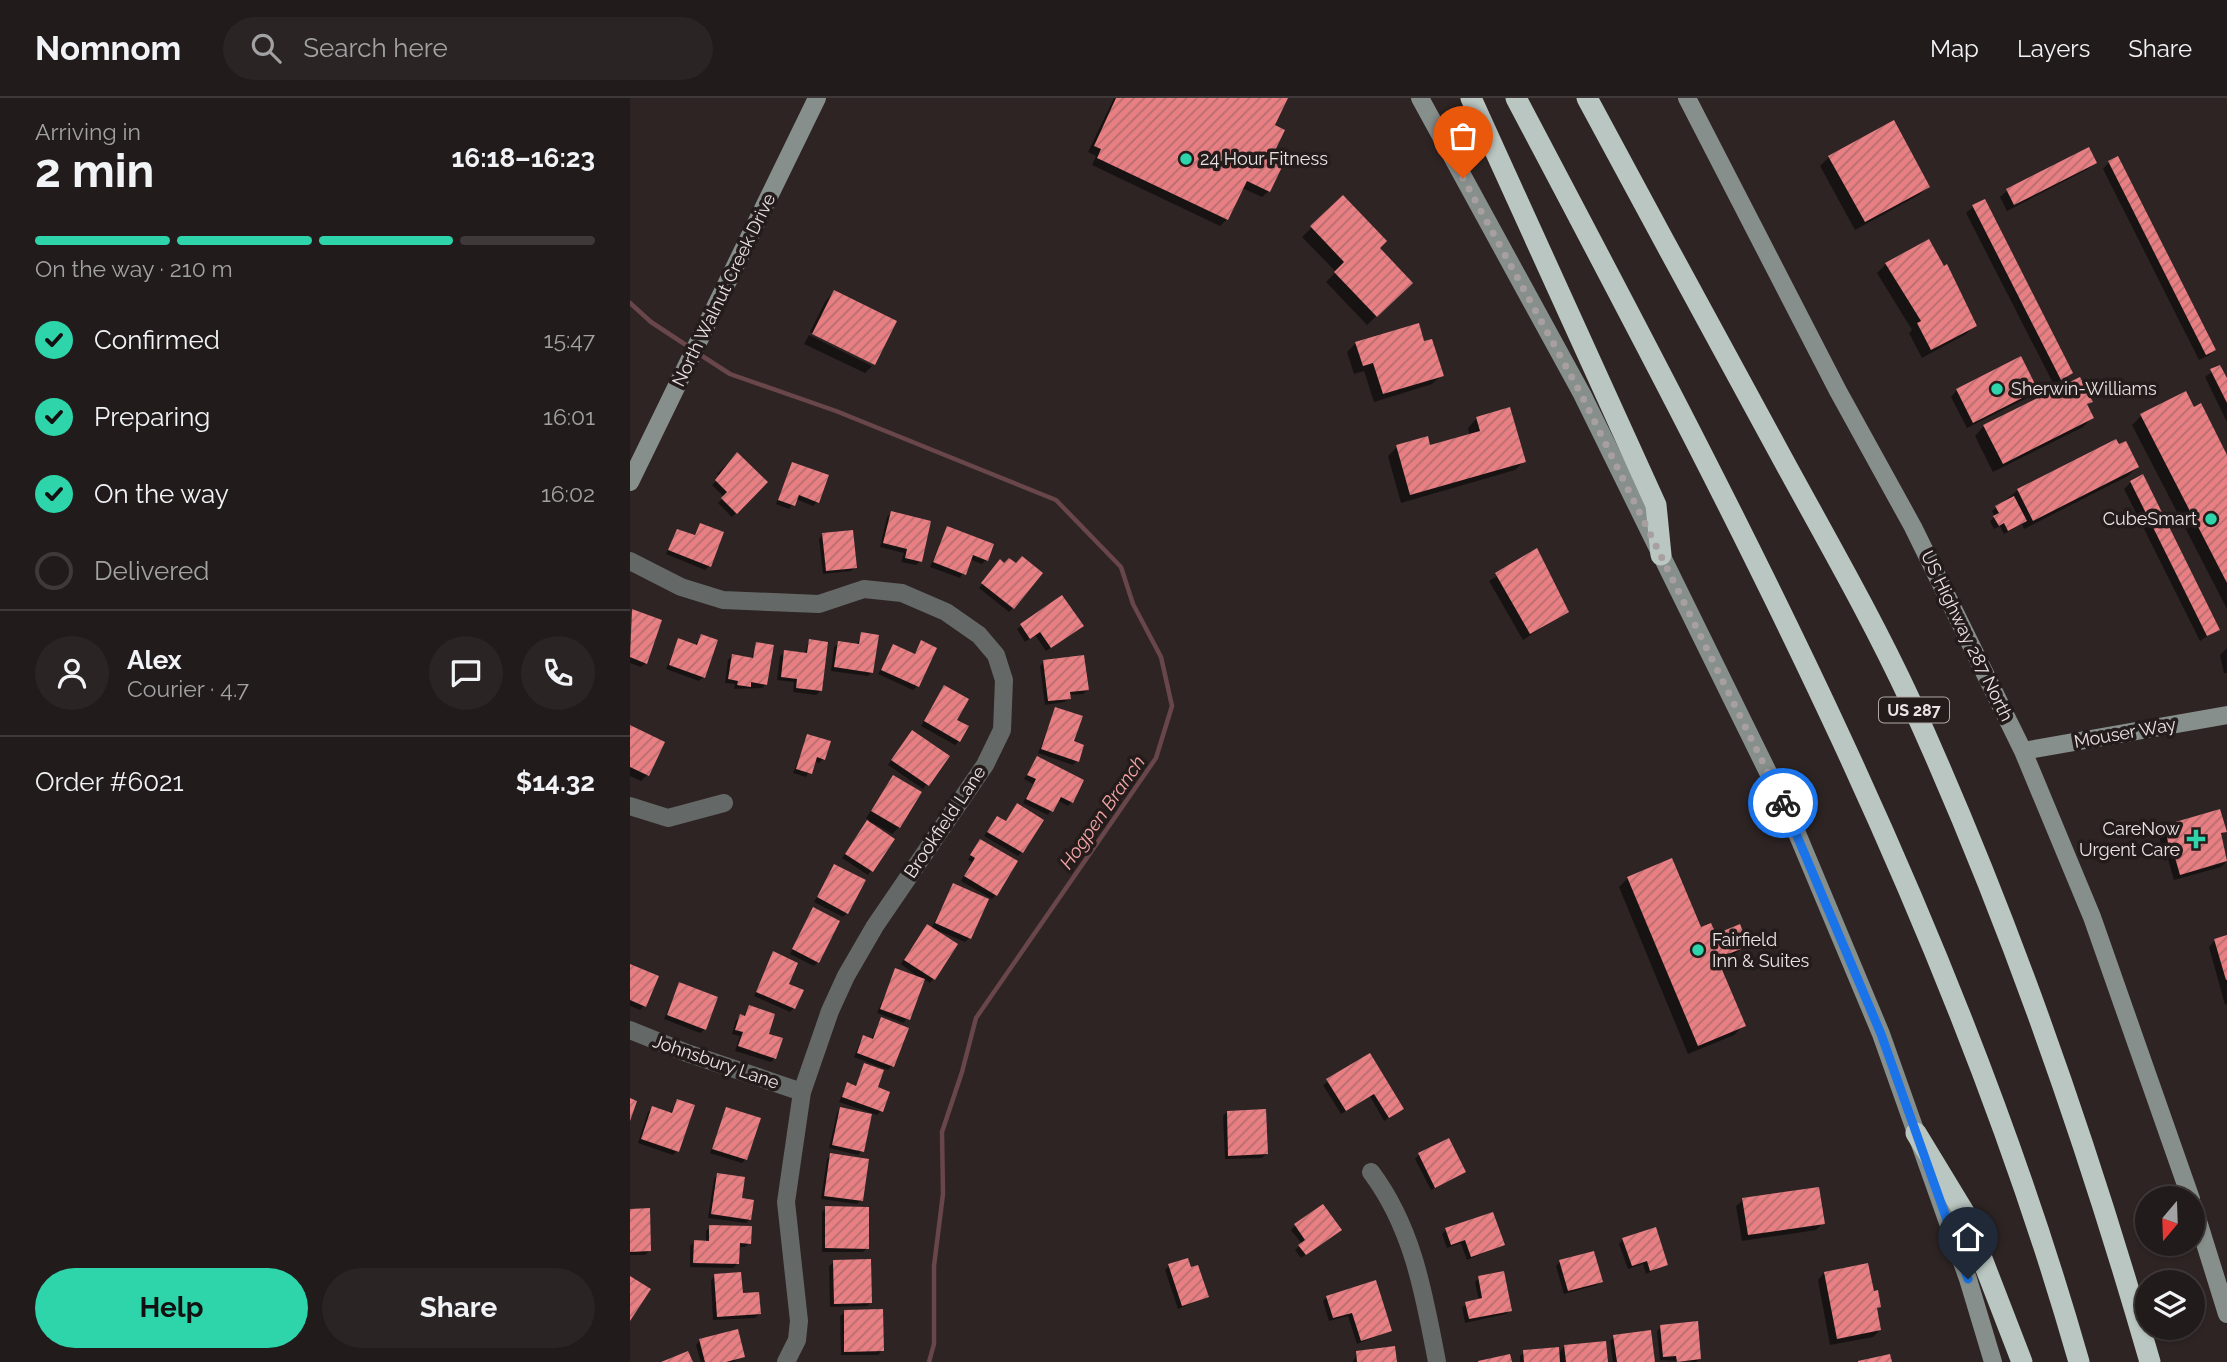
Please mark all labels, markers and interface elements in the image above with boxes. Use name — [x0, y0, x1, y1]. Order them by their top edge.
search box — [223, 17, 713, 80]
text: Nomnom — [35, 29, 181, 68]
icon: search — [247, 29, 285, 67]
text: Search here — [303, 33, 448, 63]
text: Map — [1930, 34, 1979, 63]
text: Layers — [2017, 34, 2090, 63]
text: Share — [2128, 34, 2192, 63]
pin — [1433, 106, 1493, 178]
icon: bag — [1444, 117, 1482, 155]
text: Arriving in — [35, 118, 141, 145]
text: 16:18–16:23 — [452, 143, 595, 173]
text: 2 min — [35, 144, 154, 198]
place label: 24 Hour Fitness — [1200, 148, 1328, 169]
marker: 24 Hour Fitness — [1178, 151, 1194, 167]
street label: North Walnut Creek Drive — [668, 189, 780, 390]
text: On the way · 210 m — [35, 255, 233, 282]
icon: check — [35, 321, 73, 359]
text: Confirmed — [94, 325, 220, 355]
text: 15:47 — [544, 326, 595, 353]
place label: Sherwin-Williams — [2011, 378, 2157, 399]
marker: Sherwin-Williams — [1989, 381, 2005, 397]
icon: check — [35, 398, 73, 436]
text: Preparing — [94, 402, 210, 432]
text: 16:01 — [543, 403, 595, 430]
icon: check — [35, 475, 73, 513]
text: On the way — [94, 479, 229, 509]
text: 16:02 — [541, 480, 595, 507]
place label: CubeSmart — [2103, 508, 2197, 529]
marker: CubeSmart — [2203, 511, 2219, 527]
street label: US Highway 287 North — [1917, 547, 2018, 724]
text: Delivered — [94, 556, 209, 586]
button: person — [35, 636, 109, 710]
button: chat — [429, 636, 503, 710]
button: phone — [521, 636, 595, 710]
text: Alex — [127, 645, 182, 675]
text: Courier · 4.7 — [127, 675, 249, 702]
road number: US 287 — [1879, 698, 1949, 722]
street label: Mouser Way — [2072, 713, 2178, 752]
water label: Hogpen Branch — [1055, 751, 1149, 873]
street label: Brookfield Lane — [899, 761, 990, 882]
text: Order #6021 — [35, 767, 184, 797]
text: $14.32 — [516, 767, 595, 797]
courier — [1748, 768, 1818, 838]
icon: bike — [1764, 784, 1802, 822]
place label: CareNow Urgent Care — [2079, 818, 2180, 860]
marker: CareNow Urgent Care — [2186, 829, 2206, 849]
place label: Fairfield Inn & Suites — [1712, 929, 1810, 971]
marker: Fairfield Inn & Suites — [1690, 942, 1706, 958]
street label: Johnsbury Lane — [650, 1030, 783, 1093]
north arrow — [2135, 1186, 2205, 1256]
map controls — [2135, 1186, 2205, 1340]
pin — [1938, 1207, 1998, 1279]
icon: home — [1949, 1218, 1987, 1256]
button: Help — [35, 1268, 308, 1348]
button: Share — [322, 1268, 595, 1348]
button: layers — [2135, 1270, 2205, 1340]

